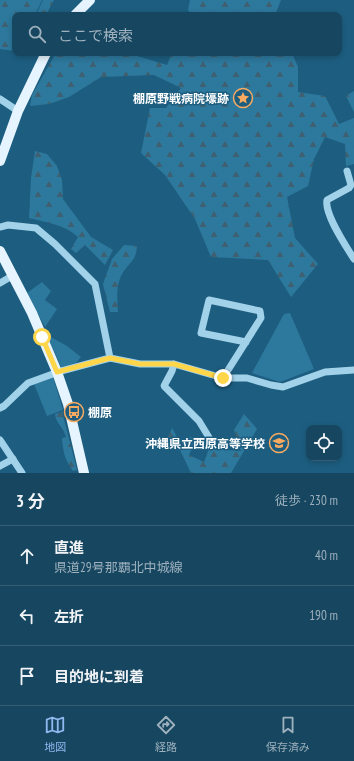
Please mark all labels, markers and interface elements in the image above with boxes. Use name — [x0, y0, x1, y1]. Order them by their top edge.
search box — [12, 12, 342, 56]
icon: search — [26, 23, 48, 45]
text: ここで検索 — [58, 26, 133, 45]
place icon: 棚原野戦病院壕跡 — [232, 87, 254, 109]
place label: 棚原野戦病院壕跡 — [133, 91, 229, 106]
route start — [33, 328, 51, 346]
route end — [214, 369, 232, 387]
bus stop icon: 棚原 — [63, 401, 85, 423]
place label: 棚原 — [88, 405, 112, 420]
map controls — [306, 425, 342, 461]
button: locate — [306, 425, 342, 461]
school or university icon: 沖縄県立西原高等学校 — [268, 432, 290, 454]
place label: 沖縄県立西原高等学校 — [145, 436, 265, 451]
text: 3 分 — [16, 490, 45, 512]
text: 徒歩 · 230 m — [275, 492, 338, 509]
text: 直進 — [54, 538, 84, 557]
icon: ahead — [16, 545, 38, 567]
text: 40 m — [315, 547, 338, 564]
text: 県道29号那覇北中城線 — [54, 559, 183, 576]
icon: left — [16, 605, 38, 627]
text: 左折 — [54, 607, 84, 626]
text: 190 m — [309, 607, 338, 624]
icon: arrive — [16, 665, 38, 687]
text: 目的地に到着 — [54, 667, 144, 686]
tab: 地図 — [44, 714, 66, 754]
tab: 経路 — [155, 714, 177, 754]
tab: 保存済み — [266, 714, 310, 754]

